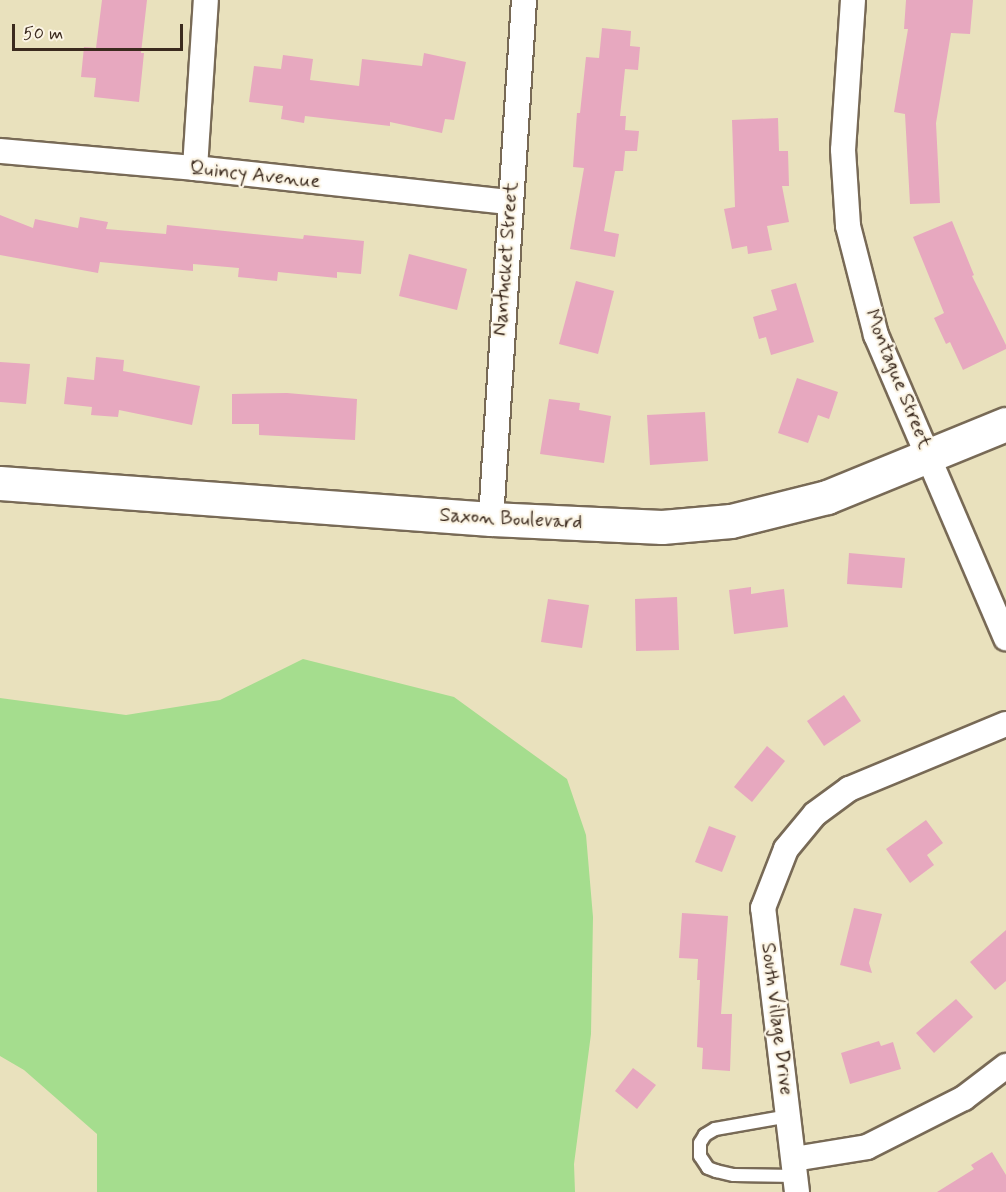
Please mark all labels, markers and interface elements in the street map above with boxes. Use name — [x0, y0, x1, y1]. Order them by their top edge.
scale bar — [15, 12, 186, 50]
text: 50 m — [23, 22, 63, 46]
street label: Quincy Avenue — [191, 156, 319, 194]
street label: Nantucket Street — [489, 181, 523, 337]
street label: Montague Street — [859, 306, 937, 452]
street label: Saxon Boulevard — [440, 503, 582, 535]
street label: South Village Drive — [756, 942, 798, 1096]

